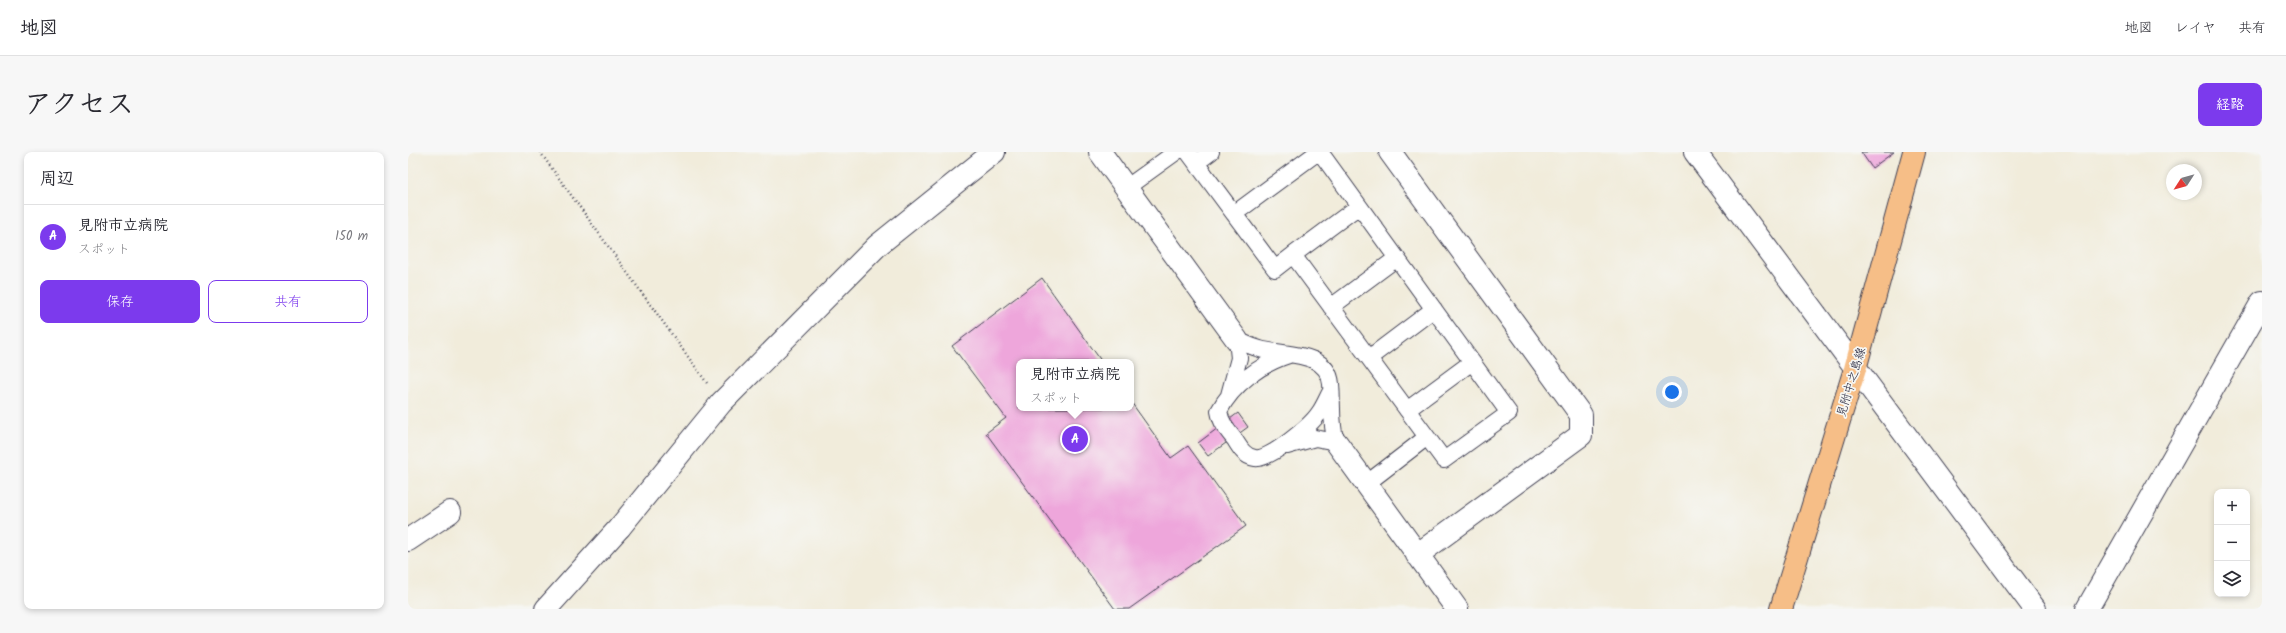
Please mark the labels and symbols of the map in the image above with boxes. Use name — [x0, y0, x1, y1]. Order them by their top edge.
north arrow — [2166, 164, 2202, 200]
street label: 見附中之島線 — [1832, 345, 1871, 419]
your location — [1662, 382, 1682, 402]
pin: A — [1062, 424, 1088, 454]

